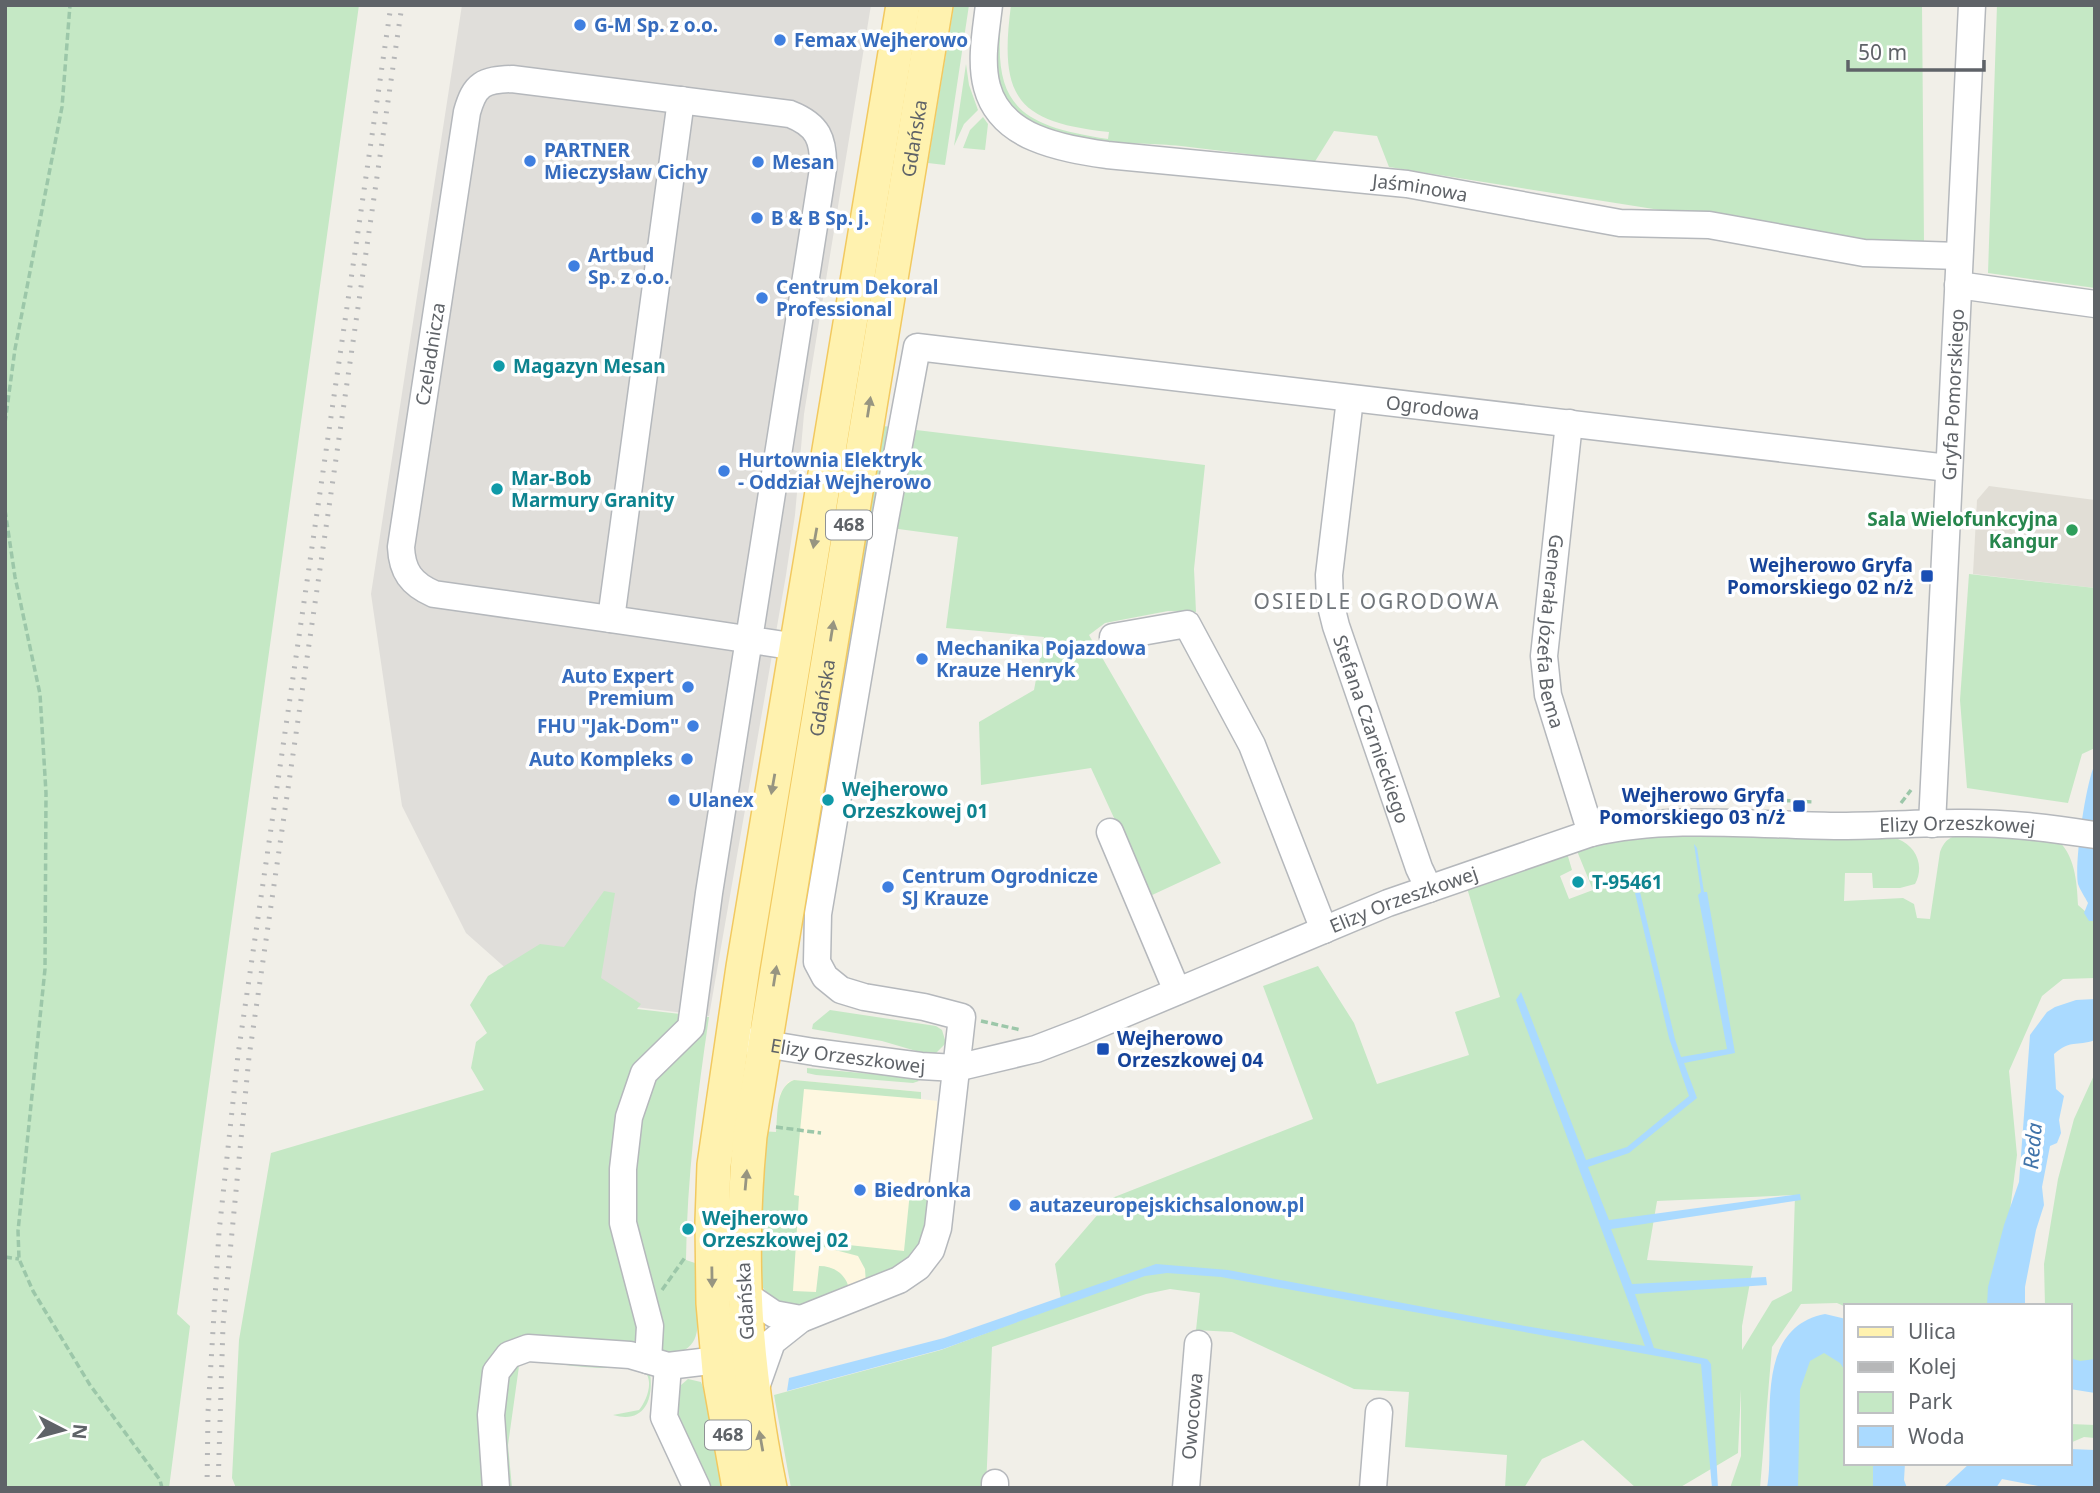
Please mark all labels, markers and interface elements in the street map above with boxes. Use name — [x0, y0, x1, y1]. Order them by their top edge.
place label: G-M Sp. z o.o. — [594, 12, 718, 38]
marker: G-M Sp. z o.o. — [572, 17, 588, 33]
place label: Femax Wejherowo — [794, 27, 968, 53]
scale bar — [1848, 28, 1984, 72]
marker: Femax Wejherowo — [772, 32, 788, 48]
text: 50 m — [1858, 38, 1907, 66]
street label: Gdańska — [895, 98, 933, 179]
place label: PARTNER Mieczysław Cichy — [544, 137, 708, 185]
place label: Mesan — [772, 149, 835, 175]
marker: PARTNER Mieczysław Cichy — [522, 153, 538, 169]
marker: Mesan — [750, 154, 766, 170]
street label: Jaśminowa — [1369, 168, 1470, 208]
place label: B & B Sp. j. — [771, 205, 869, 231]
marker: B & B Sp. j. — [749, 210, 765, 226]
place label: Artbud Sp. z o.o. — [588, 242, 670, 290]
marker: Artbud Sp. z o.o. — [566, 258, 582, 274]
place label: Centrum Dekoral Professional — [776, 274, 939, 322]
marker: Centrum Dekoral Professional — [754, 290, 770, 306]
street label: Czeladnicza — [409, 300, 451, 408]
street label: Gryfa Pomorskiego — [1936, 308, 1970, 481]
place label: Magazyn Mesan — [513, 353, 666, 379]
marker: Magazyn Mesan — [491, 358, 507, 374]
street label: Ogrodowa — [1385, 389, 1481, 426]
one-way arrow — [864, 396, 875, 418]
place label: Hurtownia Elektryk - Oddział Wejherowo — [738, 447, 932, 495]
marker: Hurtownia Elektryk - Oddział Wejherowo — [716, 463, 732, 479]
place label: Mar-Bob Marmury Granity — [511, 465, 674, 513]
marker: Mar-Bob Marmury Granity — [489, 481, 505, 497]
place label: Sala Wielofunkcyjna Kangur — [1867, 506, 2059, 554]
road number: 468 — [826, 510, 872, 540]
marker: Sala Wielofunkcyjna Kangur — [2064, 522, 2080, 538]
one-way arrow — [809, 527, 820, 549]
street label: Generała Józefa Bema — [1531, 533, 1571, 732]
place label: Wejherowo Gryfa Pomorskiego 02 n/ż — [1727, 552, 1913, 600]
marker: Wejherowo Gryfa Pomorskiego 02 n/ż — [1919, 568, 1935, 584]
district label: OSIEDLE OGRODOWA — [1254, 587, 1500, 615]
one-way arrow — [827, 620, 838, 642]
street label: Stefana Czarnieckiego — [1327, 631, 1416, 827]
place label: Mechanika Pojazdowa Krauze Henryk — [936, 635, 1146, 683]
marker: Mechanika Pojazdowa Krauze Henryk — [914, 651, 930, 667]
street label: Gdańska — [803, 657, 841, 738]
place label: Auto Expert Premium — [562, 663, 674, 711]
marker: Auto Expert Premium — [680, 679, 696, 695]
place label: FHU "Jak-Dom" — [537, 713, 679, 739]
marker: FHU "Jak-Dom" — [685, 718, 701, 734]
place label: Auto Kompleks — [529, 746, 673, 772]
marker: Auto Kompleks — [679, 751, 695, 767]
one-way arrow — [767, 773, 778, 795]
place label: Wejherowo Orzeszkowej 01 — [842, 776, 988, 824]
place label: Wejherowo Gryfa Pomorskiego 03 n/ż — [1599, 782, 1785, 830]
place label: Ulanex — [688, 787, 754, 813]
marker: Ulanex — [666, 792, 682, 808]
marker: Wejherowo Orzeszkowej 01 — [820, 792, 836, 808]
marker: Wejherowo Gryfa Pomorskiego 03 n/ż — [1791, 798, 1807, 814]
street label: Elizy Orzeszkowej — [1879, 810, 2037, 840]
street label: Elizy Orzeszkowej — [1326, 860, 1481, 939]
place label: Centrum Ogrodnicze SJ Krauze — [902, 863, 1098, 911]
place label: T-95461 — [1592, 869, 1663, 895]
marker: T-95461 — [1570, 874, 1586, 890]
marker: Centrum Ogrodnicze SJ Krauze — [880, 879, 896, 895]
one-way arrow — [770, 965, 781, 987]
place label: Wejherowo Orzeszkowej 04 — [1117, 1025, 1263, 1073]
street label: Elizy Orzeszkowej — [768, 1032, 926, 1079]
marker: Wejherowo Orzeszkowej 04 — [1095, 1041, 1111, 1057]
water label: Reda — [2016, 1121, 2048, 1170]
one-way arrow — [741, 1169, 752, 1191]
place label: Biedronka — [874, 1177, 971, 1203]
marker: Biedronka — [852, 1182, 868, 1198]
place label: autazeuropejskichsalonow.pl — [1029, 1192, 1304, 1218]
marker: autazeuropejskichsalonow.pl — [1007, 1197, 1023, 1213]
place label: Wejherowo Orzeszkowej 02 — [702, 1205, 848, 1253]
marker: Wejherowo Orzeszkowej 02 — [680, 1221, 696, 1237]
street label: Gdańska — [730, 1261, 760, 1341]
one-way arrow — [706, 1266, 718, 1288]
legend — [1844, 1304, 2072, 1465]
text: Ulica — [1908, 1317, 1956, 1345]
text: Kolej — [1908, 1352, 1956, 1380]
street label: Owocowa — [1175, 1372, 1209, 1461]
text: Park — [1908, 1387, 1953, 1415]
north arrow — [28, 1395, 98, 1465]
road number: 468 — [705, 1420, 751, 1450]
text: Woda — [1908, 1422, 1965, 1450]
text: N — [66, 1423, 94, 1441]
one-way arrow — [755, 1430, 766, 1452]

